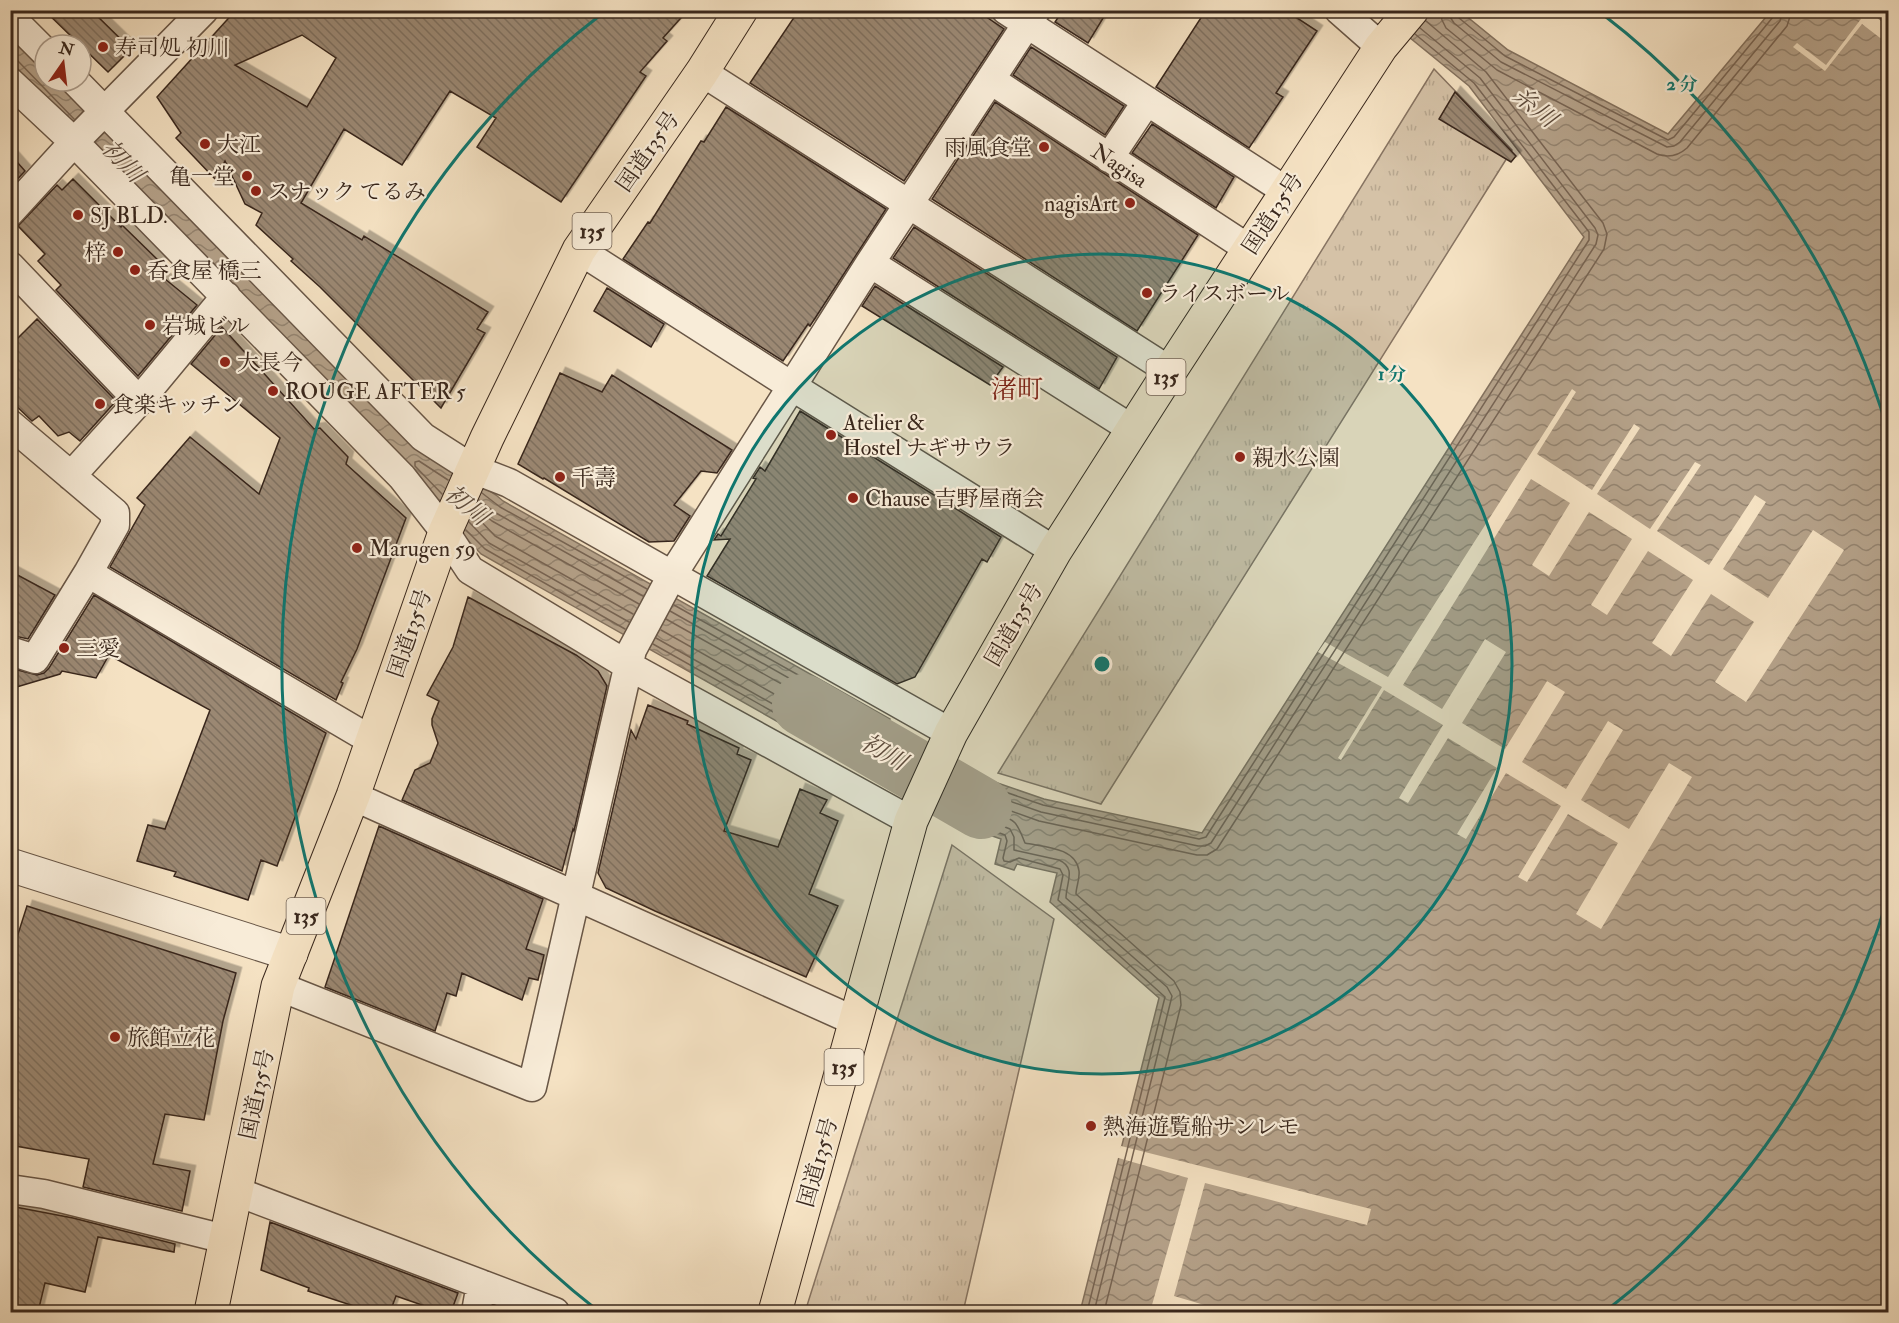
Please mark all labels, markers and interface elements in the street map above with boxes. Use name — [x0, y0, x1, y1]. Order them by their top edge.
north arrow — [33, 33, 93, 93]
place label: 寿司処 初川 — [115, 34, 230, 62]
text: N — [56, 38, 76, 61]
marker: 寿司処 初川 — [96, 40, 110, 54]
text: 2 分 — [1667, 73, 1697, 96]
water label: 糸川 — [1506, 80, 1565, 136]
street label: 国道135号 — [610, 106, 686, 197]
place label: 大江 — [217, 131, 261, 159]
water label: 初川 — [95, 133, 153, 192]
place label: 雨風食堂 — [944, 134, 1032, 162]
marker: 大江 — [198, 137, 212, 151]
street label: Nagisa — [1086, 137, 1154, 195]
marker: 雨風食堂 — [1037, 140, 1051, 154]
place label: 亀一堂 — [169, 163, 235, 191]
street label: 国道135号 — [1236, 167, 1310, 260]
marker: 亀一堂 — [240, 169, 254, 183]
place label: スナック てるみ — [268, 178, 426, 206]
marker: スナック てるみ — [249, 184, 263, 198]
place label: nagisArt — [1044, 190, 1118, 218]
marker: nagisArt — [1123, 196, 1137, 210]
place label: SJ BLD. — [90, 202, 168, 230]
marker: SJ BLD. — [71, 208, 85, 222]
road number: 135 — [572, 213, 612, 249]
place label: 梓 — [84, 239, 106, 267]
marker: 梓 — [111, 245, 125, 259]
place label: 呑食屋 橋三 — [147, 257, 262, 285]
marker: 呑食屋 橋三 — [128, 263, 142, 277]
place label: ライスボール — [1159, 280, 1290, 308]
marker: ライスボール — [1140, 286, 1154, 300]
place label: 岩城ビル — [162, 312, 250, 340]
marker: 岩城ビル — [143, 318, 157, 332]
place label: 大長今 — [237, 349, 303, 377]
marker: 大長今 — [218, 355, 232, 369]
road number: 135 — [1146, 359, 1186, 395]
text: 1 分 — [1378, 363, 1406, 386]
district label: 渚町 — [991, 374, 1043, 406]
place label: ROUGE AFTER 5 — [285, 378, 466, 406]
marker: ROUGE AFTER 5 — [266, 384, 280, 398]
place label: 食楽キッチン — [112, 391, 242, 419]
marker: 食楽キッチン — [93, 397, 107, 411]
place label: Atelier & Hostel ナギサウラ — [842, 409, 1015, 462]
marker: Atelier & Hostel ナギサウラ — [824, 428, 838, 442]
place label: 親水公園 — [1252, 444, 1340, 472]
marker: 親水公園 — [1233, 450, 1247, 464]
place label: 千壽 — [572, 464, 616, 492]
marker: 千壽 — [553, 470, 567, 484]
water label: 初川 — [438, 478, 497, 534]
place label: Chause 吉野屋商会 — [865, 485, 1044, 513]
marker: Chause 吉野屋商会 — [846, 491, 860, 505]
place label: Marugen 59 — [369, 535, 476, 563]
marker: Marugen 59 — [350, 541, 364, 555]
street label: 国道135号 — [979, 578, 1049, 671]
street label: 国道135号 — [382, 585, 438, 681]
place label: 三愛 — [76, 635, 120, 663]
marker: 三愛 — [57, 641, 71, 655]
centre of rings — [1092, 654, 1112, 674]
water label: 初川 — [855, 727, 915, 779]
road number: 135 — [286, 898, 326, 934]
place label: 旅館立花 — [127, 1024, 215, 1052]
marker: 旅館立花 — [108, 1030, 122, 1044]
street label: 国道135号 — [234, 1046, 280, 1142]
road number: 135 — [824, 1049, 864, 1085]
place label: 熱海遊覧船サンレモ — [1103, 1113, 1299, 1141]
street label: 国道135号 — [792, 1114, 844, 1210]
marker: 熱海遊覧船サンレモ — [1084, 1119, 1098, 1133]

